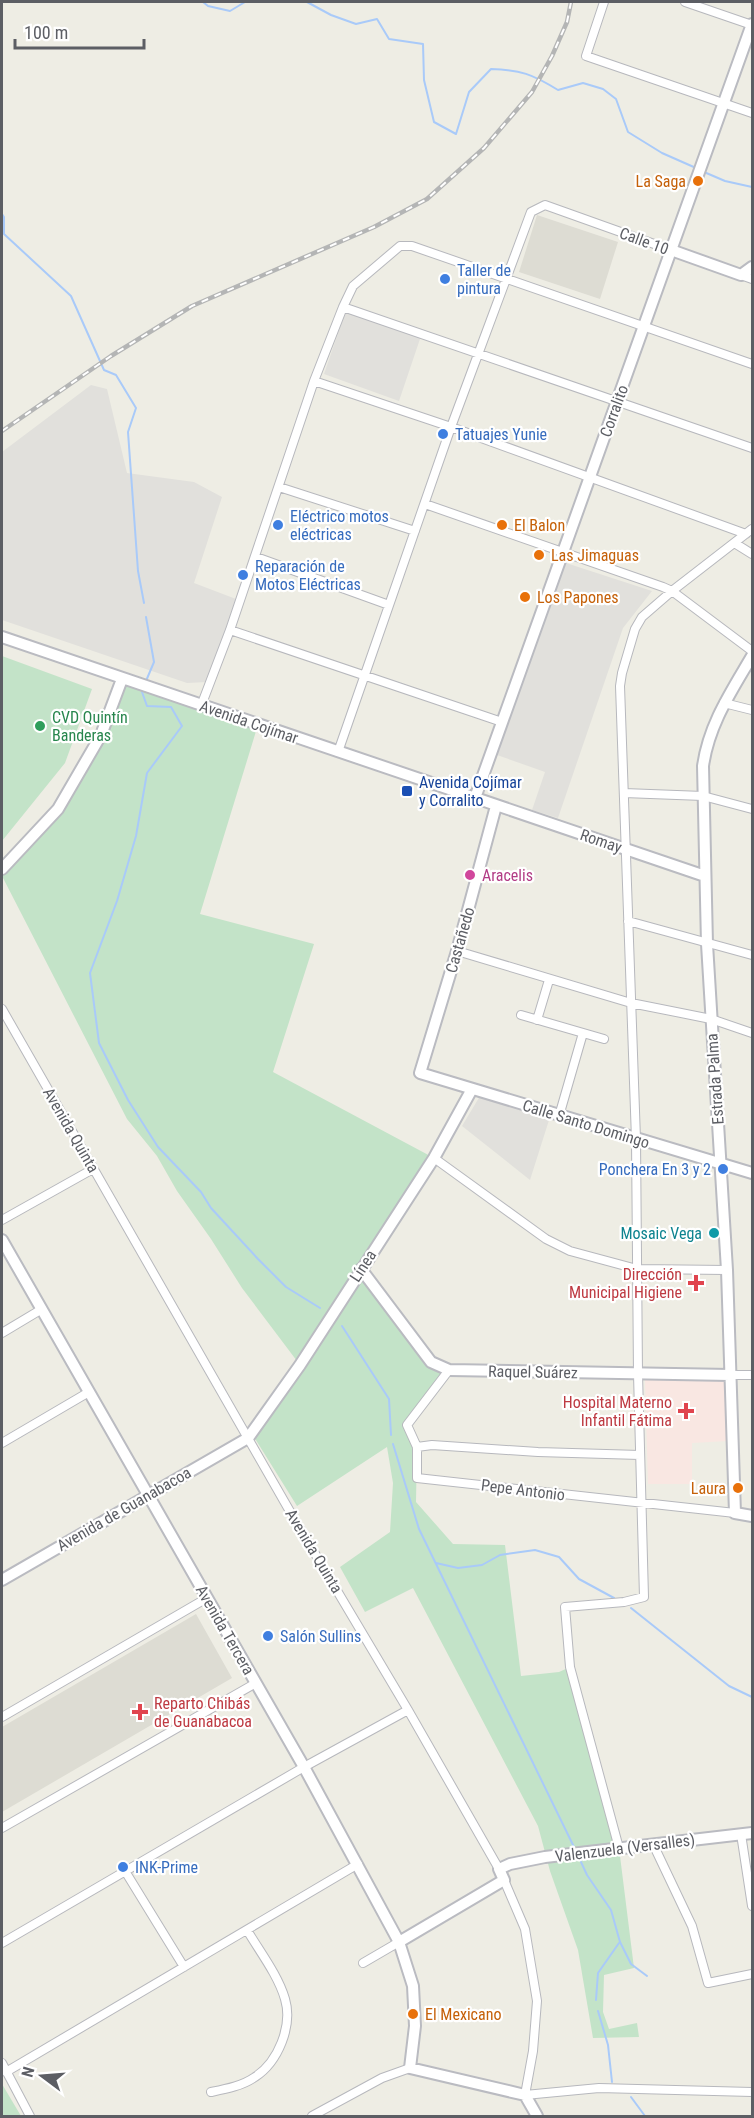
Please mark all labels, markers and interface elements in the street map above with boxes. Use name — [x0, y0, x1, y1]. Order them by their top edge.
scale bar — [15, 12, 144, 50]
text: 100 m — [24, 22, 68, 43]
place label: La Saga — [636, 172, 686, 191]
marker: La Saga — [691, 174, 705, 188]
street label: Calle 10 — [617, 223, 671, 259]
place label: Taller de pintura — [457, 261, 511, 298]
marker: Taller de pintura — [438, 272, 452, 286]
street label: Corralito — [596, 382, 632, 440]
place label: Tatuajes Yunie — [455, 425, 547, 444]
marker: Tatuajes Yunie — [436, 427, 450, 441]
place label: Eléctrico motos eléctricas — [290, 507, 389, 544]
place label: El Balon — [514, 516, 565, 535]
marker: Eléctrico motos eléctricas — [271, 518, 285, 532]
marker: El Balon — [495, 518, 509, 532]
place label: Las Jimaguas — [551, 546, 639, 565]
marker: Las Jimaguas — [532, 548, 546, 562]
place label: Reparación de Motos Eléctricas — [255, 557, 361, 594]
marker: Reparación de Motos Eléctricas — [236, 568, 250, 582]
place label: Los Papones — [537, 588, 619, 607]
marker: Los Papones — [518, 590, 532, 604]
street label: Avenida Cojímar — [197, 696, 301, 748]
place label: CVD Quintín Banderas — [52, 708, 128, 745]
marker: CVD Quintín Banderas — [33, 719, 47, 733]
place label: Avenida Cojímar y Corralito — [419, 773, 522, 810]
marker: Avenida Cojímar y Corralito — [400, 784, 414, 798]
street label: Romay — [578, 825, 625, 857]
place label: Aracelis — [482, 866, 533, 885]
marker: Aracelis — [463, 868, 477, 882]
street label: Castañedo — [442, 905, 478, 975]
street label: Estrada Palma — [702, 1033, 728, 1125]
street label: Avenida Quinta — [39, 1084, 103, 1176]
street label: Calle Santo Domingo — [520, 1096, 652, 1152]
place label: Ponchera En 3 y 2 — [599, 1160, 711, 1179]
marker: Ponchera En 3 y 2 — [716, 1162, 730, 1176]
place label: Mosaic Vega — [621, 1224, 702, 1243]
marker: Mosaic Vega — [707, 1226, 721, 1240]
street label: Línea — [346, 1246, 380, 1286]
place label: Dirección Municipal Higiene — [569, 1265, 682, 1302]
marker: Dirección Municipal Higiene — [687, 1274, 705, 1292]
street label: Raquel Suárez — [488, 1362, 578, 1382]
place label: Hospital Materno Infantil Fátima — [563, 1393, 672, 1430]
marker: Hospital Materno Infantil Fátima — [677, 1402, 695, 1420]
street label: Avenida de Guanabacoa — [54, 1463, 194, 1555]
street label: Pepe Antonio — [480, 1475, 566, 1505]
place label: Laura — [691, 1479, 726, 1498]
marker: Laura — [731, 1481, 745, 1495]
street label: Avenida Quinta — [281, 1505, 347, 1597]
street label: Avenida Tercera — [192, 1582, 258, 1678]
place label: Salón Sullins — [280, 1627, 361, 1646]
marker: Salón Sullins — [261, 1629, 275, 1643]
place label: Reparto Chibás de Guanabacoa — [154, 1694, 252, 1731]
marker: Reparto Chibás de Guanabacoa — [131, 1703, 149, 1721]
street label: Valenzuela (Versalles) — [554, 1830, 696, 1866]
place label: INK-Prime — [135, 1858, 198, 1877]
marker: INK-Prime — [116, 1860, 130, 1874]
place label: El Mexicano — [425, 2005, 501, 2024]
marker: El Mexicano — [406, 2007, 420, 2021]
north arrow — [12, 2046, 72, 2106]
text: N — [18, 2065, 39, 2079]

